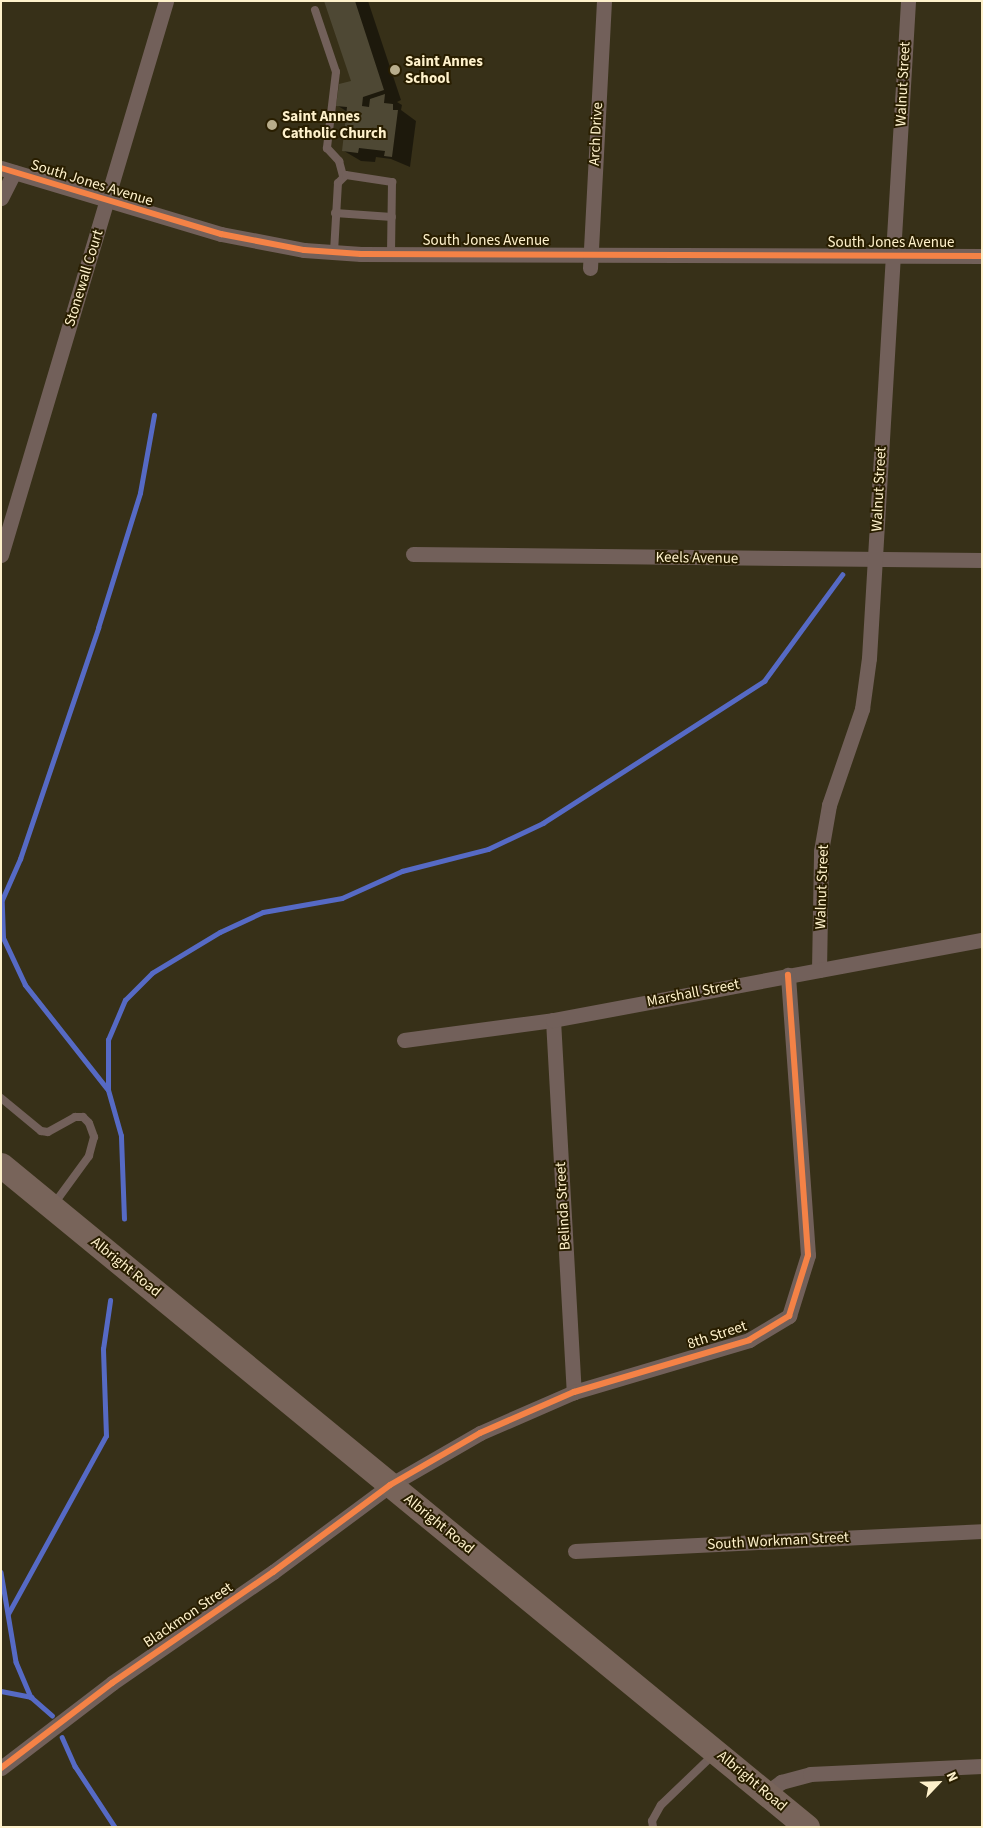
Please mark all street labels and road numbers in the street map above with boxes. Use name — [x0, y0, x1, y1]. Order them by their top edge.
street label: Walnut Street — [892, 41, 914, 127]
street label: Arch Drive — [585, 102, 607, 166]
street label: South Jones Avenue — [29, 156, 155, 210]
street label: Stonewall Court — [61, 227, 107, 329]
street label: South Jones Avenue — [422, 232, 550, 250]
street label: South Jones Avenue — [827, 234, 955, 252]
street label: Walnut Street — [868, 446, 890, 532]
street label: Keels Avenue — [655, 548, 739, 568]
street label: Walnut Street — [812, 844, 832, 930]
street label: Marshall Street — [645, 975, 741, 1011]
street label: Belinda Street — [552, 1161, 574, 1251]
street label: Albright Road — [87, 1233, 165, 1301]
street label: 8th Street — [685, 1317, 749, 1353]
street label: Albright Road — [400, 1490, 478, 1558]
street label: South Workman Street — [707, 1528, 849, 1554]
street label: Blackmon Street — [140, 1579, 236, 1651]
street label: Albright Road — [714, 1747, 790, 1815]

